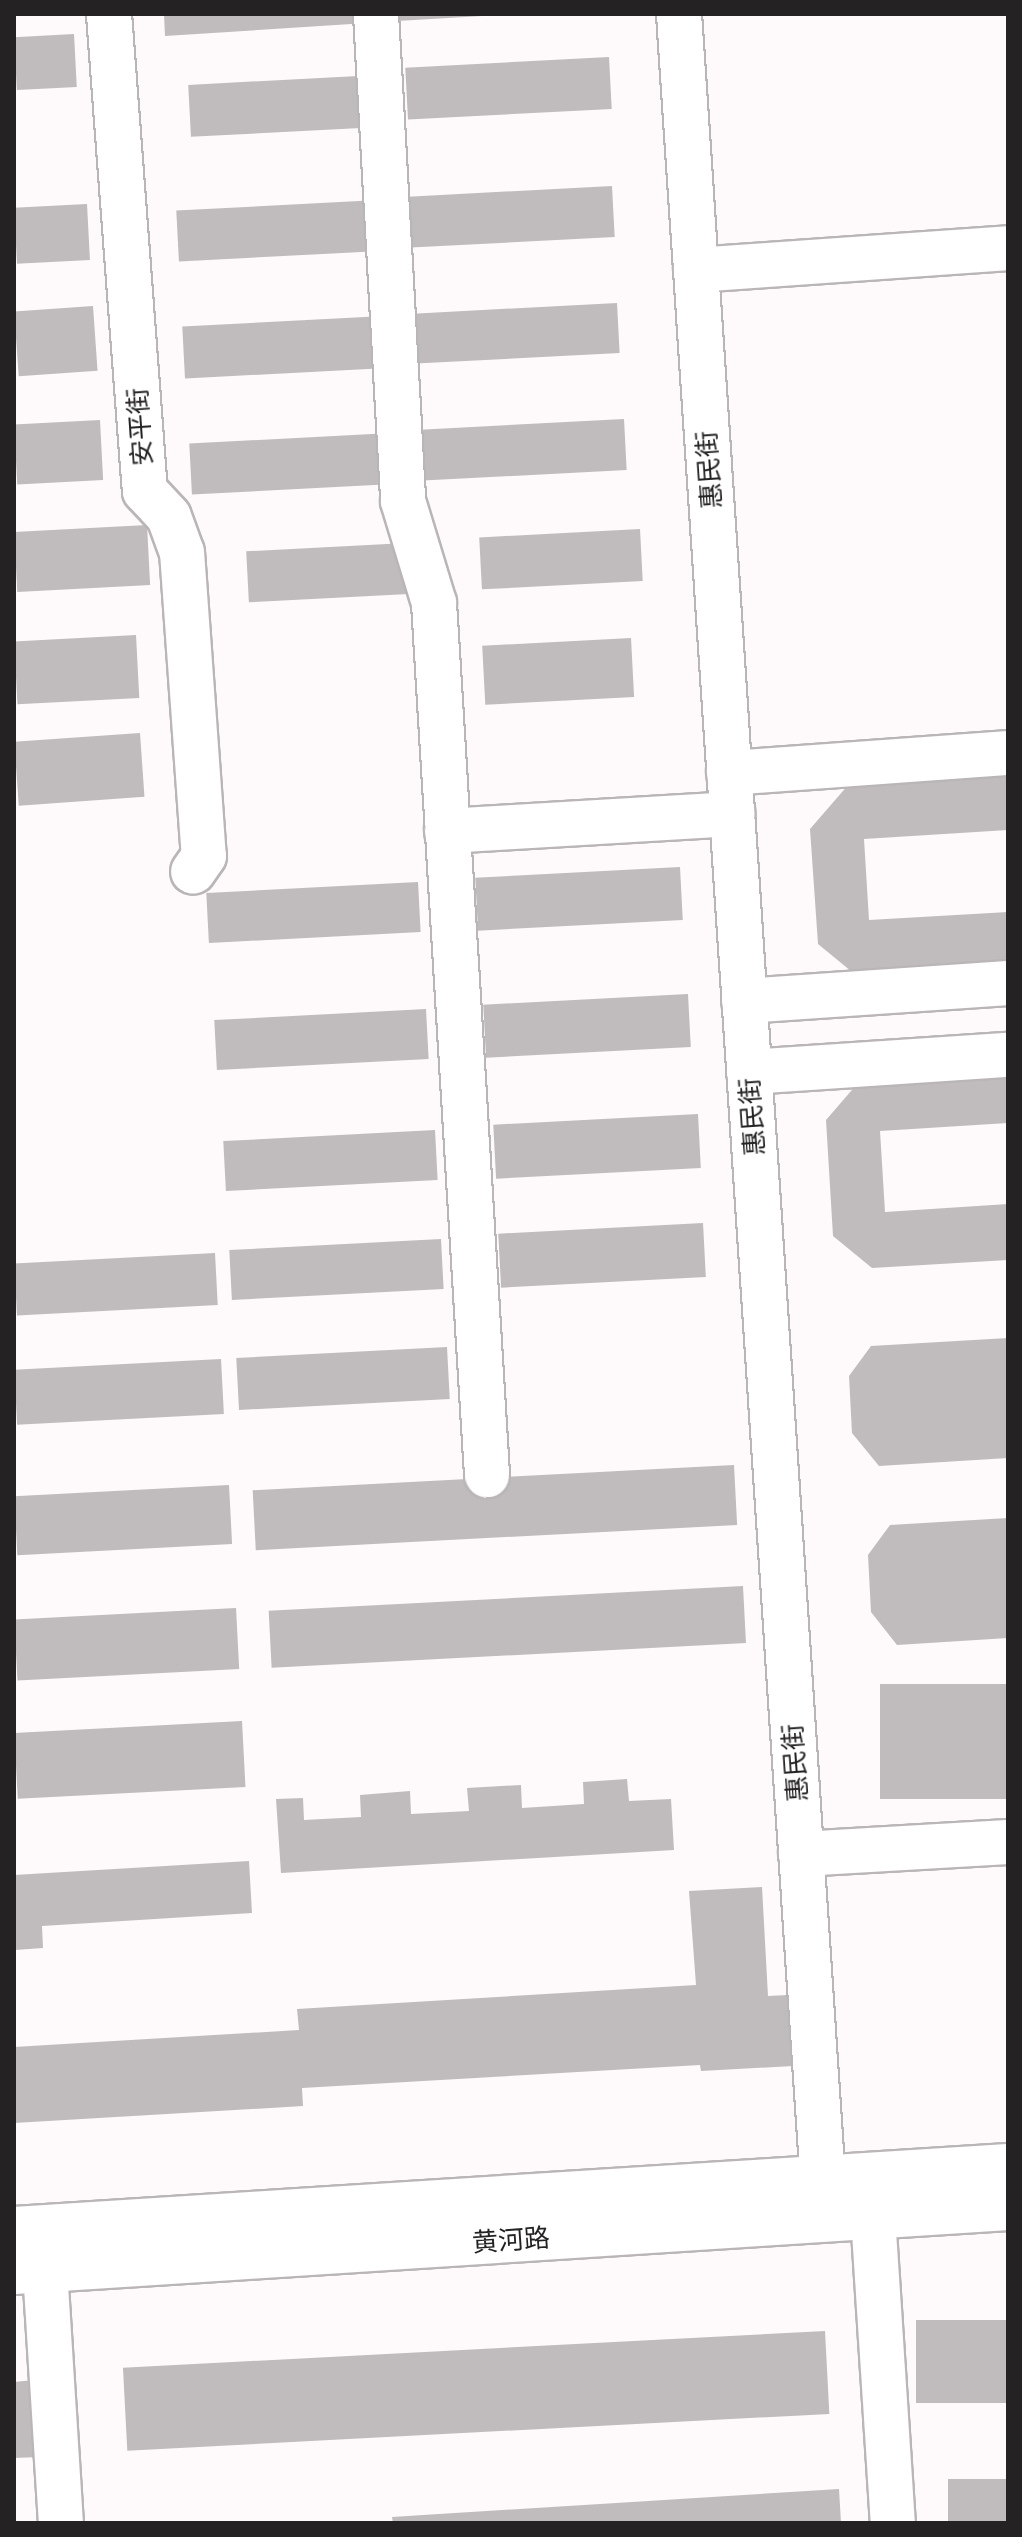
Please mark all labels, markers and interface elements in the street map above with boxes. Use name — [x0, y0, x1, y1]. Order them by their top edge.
street label: 安平街 — [122, 387, 158, 467]
street label: 惠民街 — [691, 430, 727, 510]
street label: 惠民街 — [734, 1077, 770, 1157]
street label: 惠民街 — [777, 1723, 813, 1803]
street label: 黄河路 — [471, 2222, 551, 2258]

